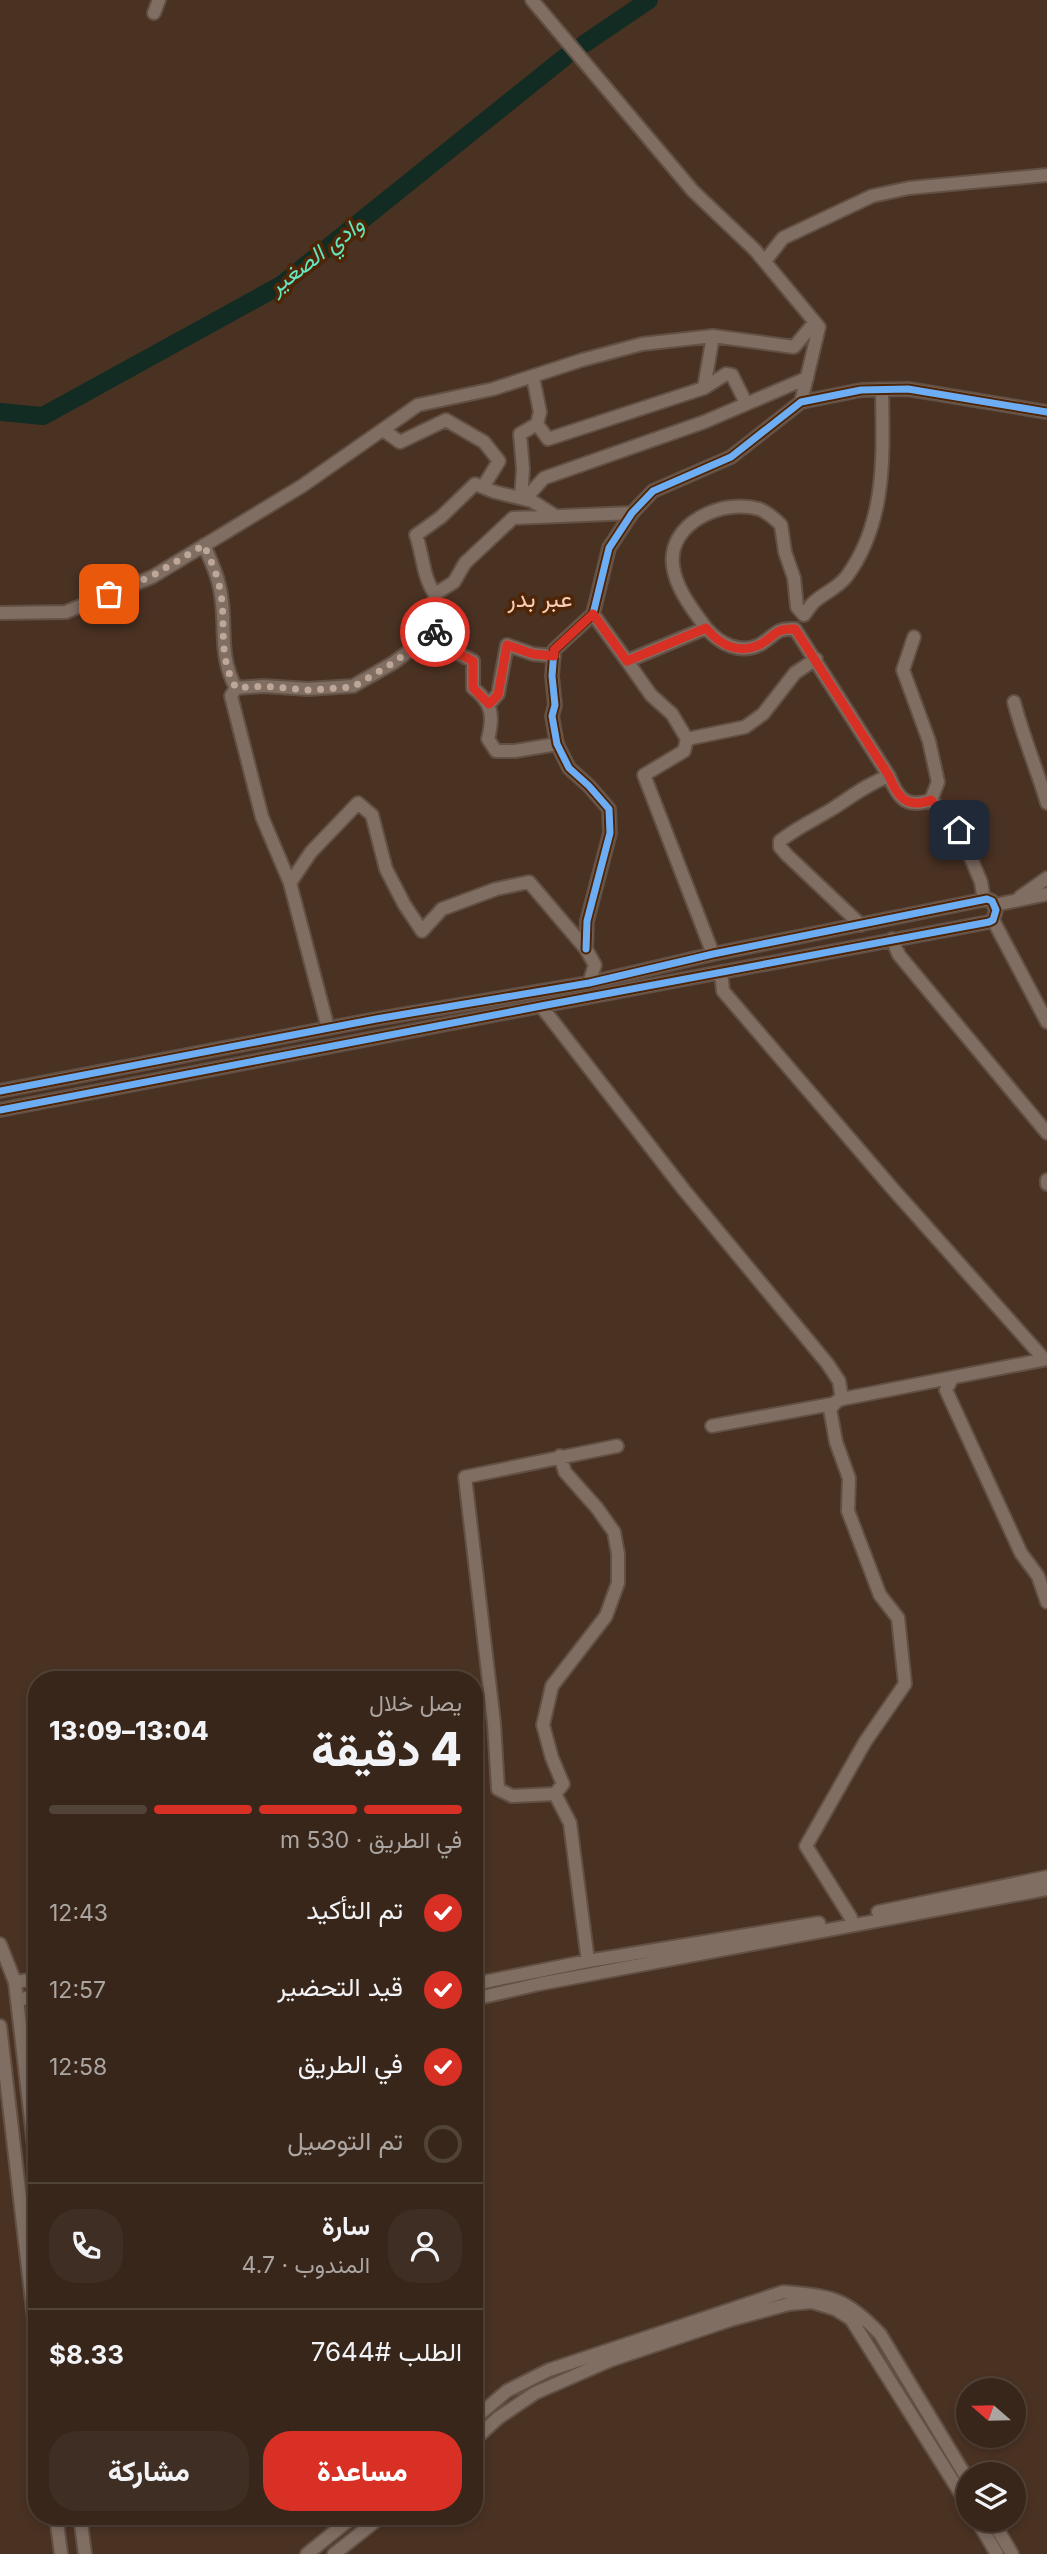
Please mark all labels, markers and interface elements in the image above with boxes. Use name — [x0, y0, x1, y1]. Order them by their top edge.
water label: وادي الصغير — [261, 210, 372, 305]
pin — [79, 564, 139, 624]
icon: bag — [90, 575, 128, 613]
district label: عبر بدر — [507, 584, 572, 614]
courier — [400, 597, 470, 667]
icon: bike — [416, 613, 454, 651]
pin — [929, 800, 989, 860]
icon: home — [940, 811, 978, 849]
text: يصل خلال — [369, 1689, 462, 1717]
text: 13:04–13:09 — [49, 1715, 209, 1746]
text: 4 دقيقة — [311, 1721, 462, 1777]
text: في الطريق · 530 m — [280, 1826, 462, 1854]
text: تم التأكيد — [306, 1894, 403, 1925]
icon: check — [424, 1894, 462, 1932]
text: 12:43 — [49, 1899, 108, 1927]
text: قيد التحضير — [277, 1971, 403, 2002]
icon: check — [424, 1971, 462, 2009]
text: 12:57 — [49, 1976, 106, 2004]
text: في الطريق — [298, 2048, 403, 2079]
icon: check — [424, 2048, 462, 2086]
text: 12:58 — [49, 2053, 107, 2081]
text: تم التوصيل — [287, 2125, 403, 2156]
button: phone — [49, 2209, 123, 2283]
button: person — [388, 2209, 462, 2283]
text: سارة — [322, 2210, 370, 2241]
text: المندوب · 4.7 — [242, 2251, 370, 2279]
text: الطلب #7644 — [311, 2336, 462, 2367]
text: $8.33 — [49, 2339, 124, 2370]
north arrow — [956, 2378, 1026, 2448]
map controls — [956, 2378, 1026, 2532]
button: مشاركة — [49, 2431, 249, 2511]
button: مساعدة — [263, 2431, 462, 2511]
button: layers — [956, 2462, 1026, 2532]

